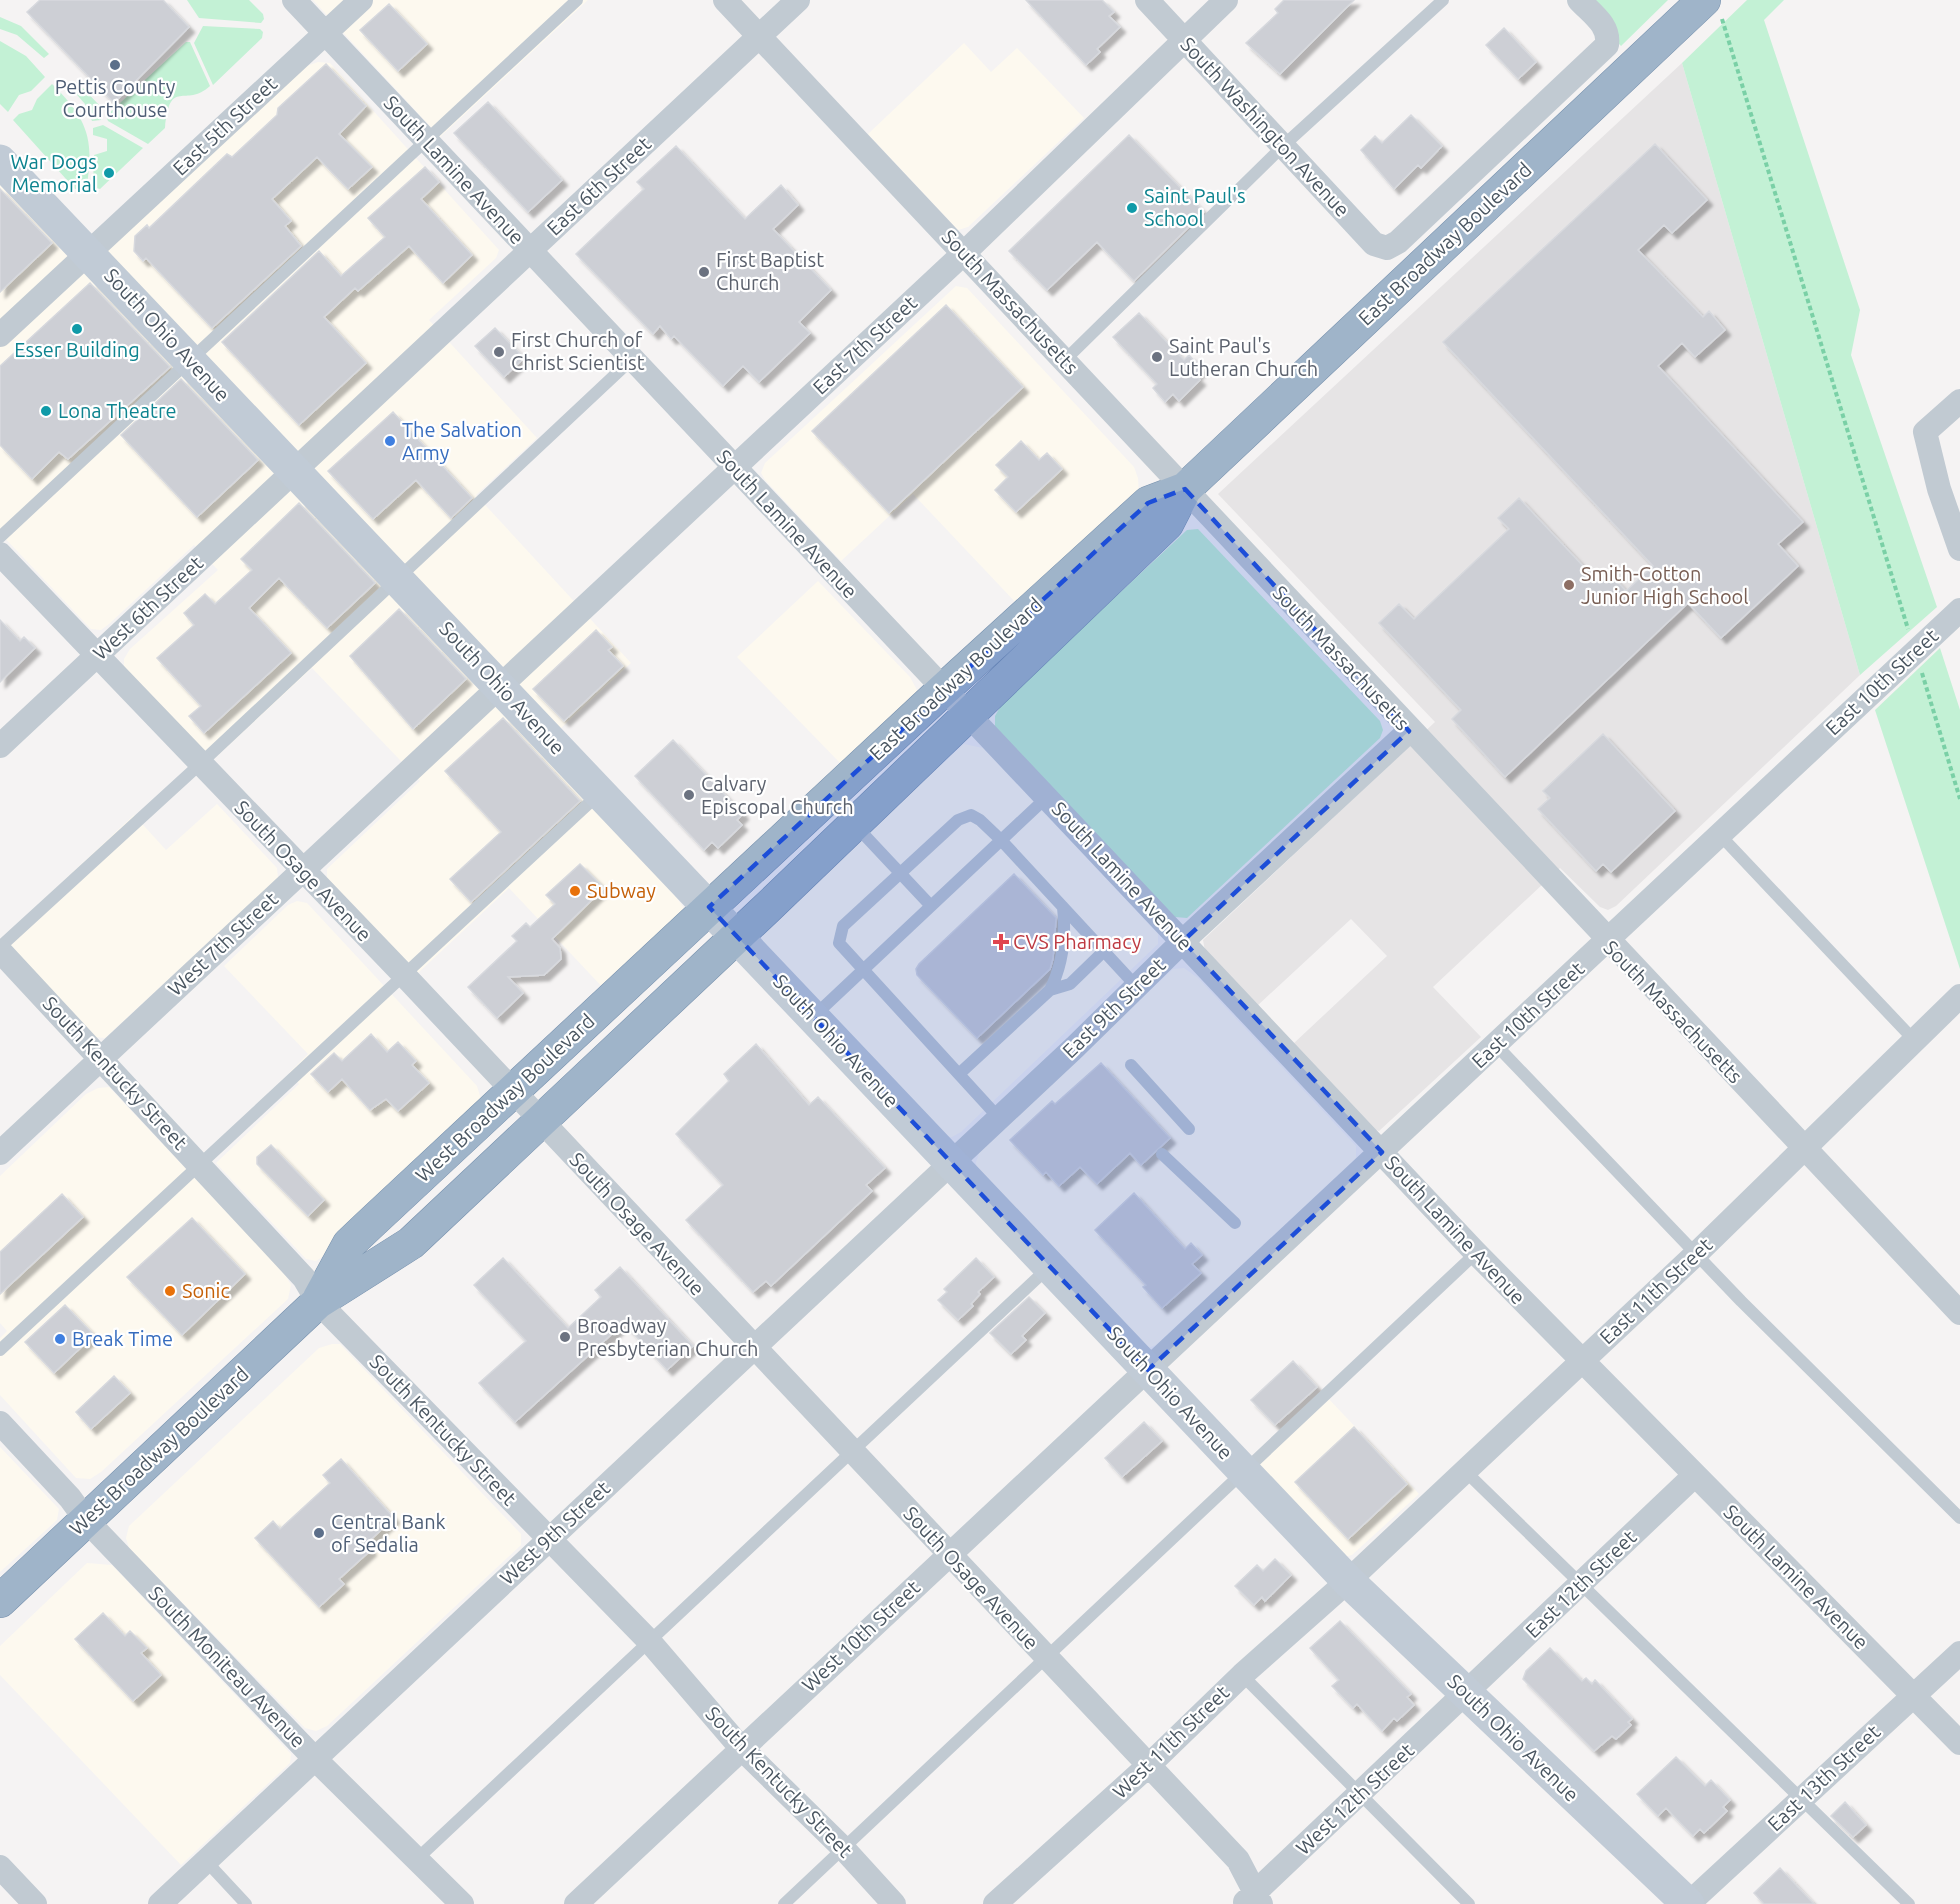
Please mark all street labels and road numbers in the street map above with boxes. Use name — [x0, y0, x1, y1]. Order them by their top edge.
street label: South Washington Avenue — [1176, 32, 1354, 221]
street label: East 5th Street — [168, 72, 281, 180]
street label: South Lamine Avenue — [380, 91, 529, 249]
street label: East 6th Street — [542, 132, 655, 240]
street label: East Broadway Boulevard — [1353, 158, 1536, 330]
street label: South Massachusetts — [937, 225, 1083, 379]
street label: South Ohio Avenue — [100, 264, 235, 406]
street label: East 7th Street — [808, 291, 921, 399]
street label: South Lamine Avenue — [713, 445, 862, 603]
street label: West 6th Street — [88, 551, 207, 664]
street label: South Massachusetts — [1268, 581, 1414, 735]
street label: East Broadway Boulevard — [864, 593, 1047, 765]
street label: South Ohio Avenue — [435, 617, 570, 759]
street label: East 10th Street — [1821, 624, 1943, 739]
street label: South Osage Avenue — [230, 796, 376, 946]
street label: South Lamine Avenue — [1048, 797, 1197, 955]
street label: West 7th Street — [163, 887, 282, 1000]
street label: South Massachusetts — [1599, 936, 1747, 1088]
street label: East 9th Street — [1058, 953, 1170, 1062]
street label: East 10th Street — [1467, 957, 1589, 1072]
street label: South Ohio Avenue — [769, 970, 904, 1112]
street label: South Kentucky Street — [39, 991, 192, 1154]
street label: West Broadway Boulevard — [411, 1009, 599, 1186]
street label: South Osage Avenue — [565, 1148, 709, 1300]
street label: South Lamine Avenue — [1381, 1151, 1530, 1309]
street label: East 11th Street — [1595, 1233, 1717, 1348]
street label: South Ohio Avenue — [1103, 1322, 1238, 1464]
street label: South Kentucky Street — [365, 1350, 521, 1510]
street label: West Broadway Boulevard — [65, 1362, 253, 1539]
street label: West 9th Street — [495, 1476, 614, 1589]
street label: South Lamine Avenue — [1719, 1500, 1873, 1654]
street label: South Osage Avenue — [899, 1502, 1043, 1654]
street label: East 12th Street — [1521, 1525, 1641, 1642]
street label: West 10th Street — [797, 1575, 924, 1696]
street label: South Moniteau Avenue — [144, 1581, 310, 1752]
street label: South Ohio Avenue — [1443, 1669, 1584, 1806]
street label: West 11th Street — [1108, 1680, 1234, 1803]
street label: South Kentucky Street — [701, 1702, 857, 1862]
street label: East 13th Street — [1763, 1720, 1885, 1835]
street label: West 12th Street — [1291, 1738, 1418, 1859]

